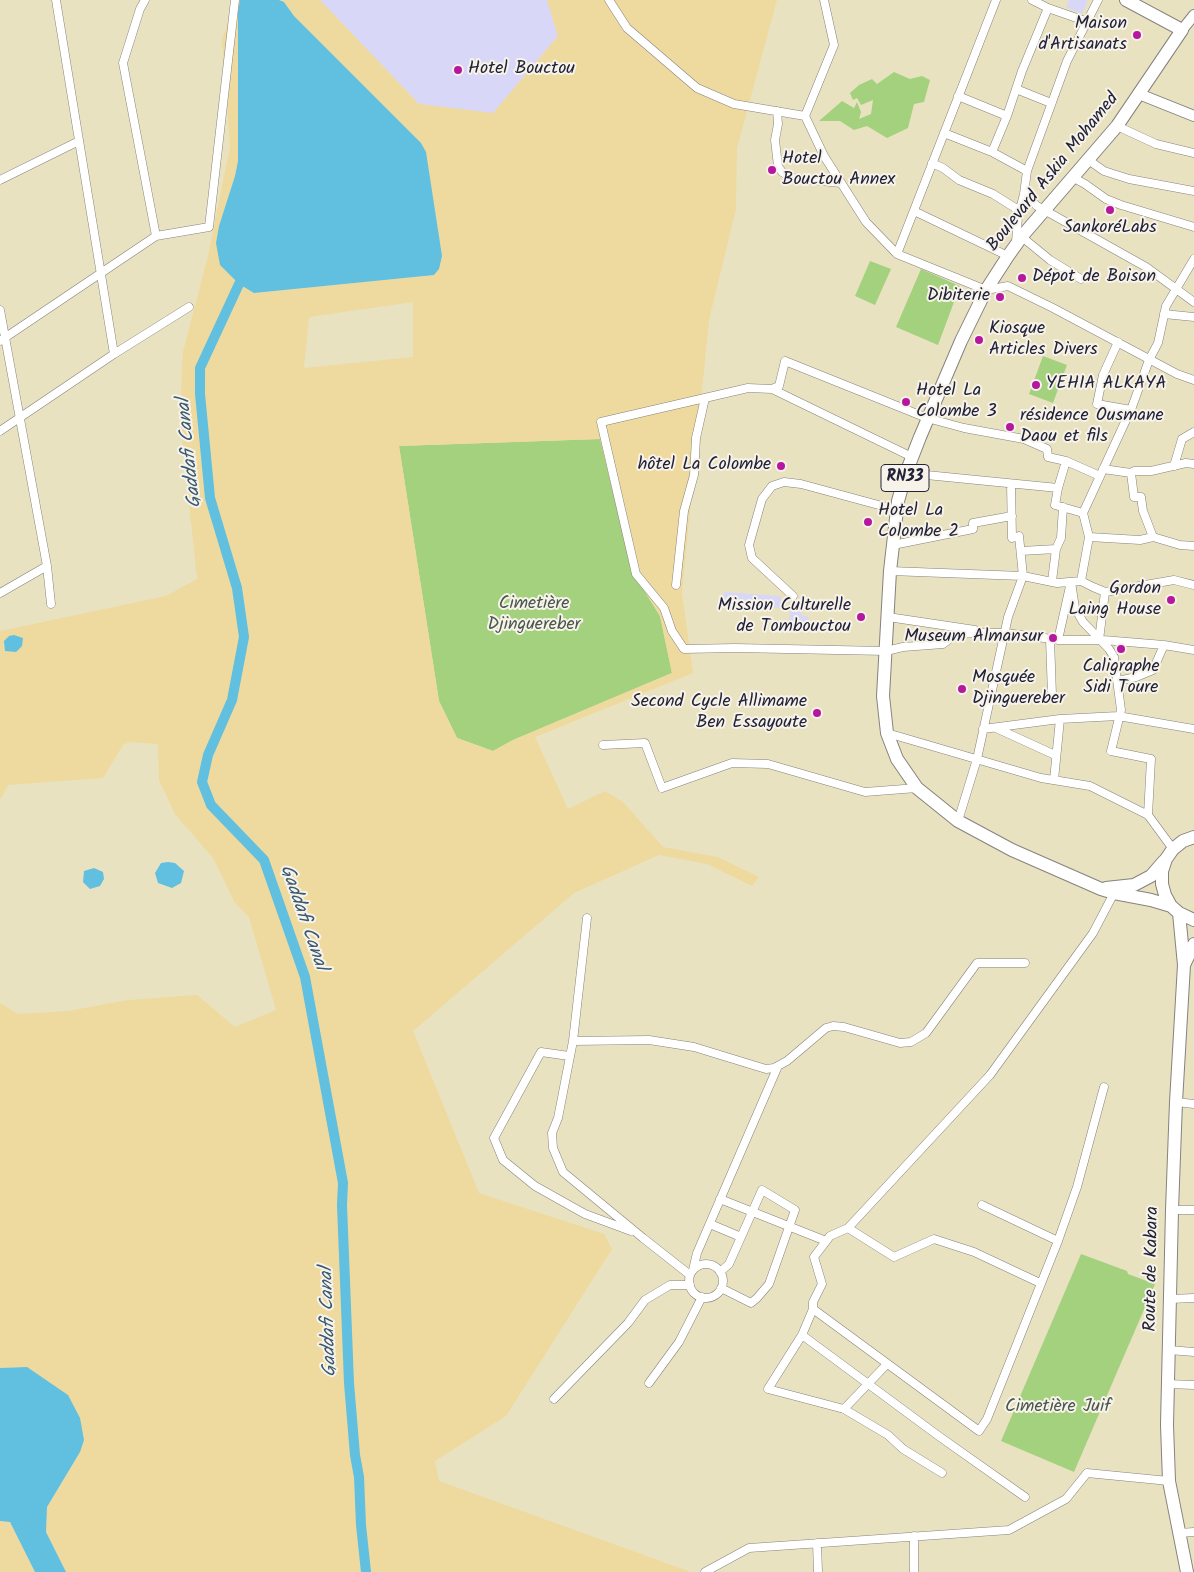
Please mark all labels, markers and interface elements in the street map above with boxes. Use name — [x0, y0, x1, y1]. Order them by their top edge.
place label: Maison d'Artisanats — [1038, 14, 1127, 56]
marker: Maison d'Artisanats — [1131, 29, 1143, 41]
place label: Hotel Bouctou — [468, 59, 575, 81]
marker: Hotel Bouctou — [452, 64, 464, 76]
street label: Boulevard Askia Mohamed — [983, 89, 1125, 257]
place label: Hotel Bouctou Annex — [782, 149, 895, 192]
marker: Hotel Bouctou Annex — [766, 164, 778, 176]
marker: SankoréLabs — [1104, 204, 1116, 216]
place label: SankoréLabs — [1063, 218, 1157, 240]
place label: Dépot de Boison — [1032, 267, 1156, 289]
marker: Dépot de Boison — [1016, 272, 1028, 284]
place label: Dibiterie — [927, 286, 990, 308]
marker: Dibiterie — [994, 291, 1006, 303]
place label: Kiosque Articles Divers — [989, 319, 1098, 362]
marker: Kiosque Articles Divers — [973, 334, 985, 346]
place label: YEHIA ALKAYA — [1046, 374, 1166, 396]
marker: YEHIA ALKAYA — [1030, 379, 1042, 391]
place label: Hotel La Colombe 3 — [916, 381, 997, 424]
marker: Hotel La Colombe 3 — [900, 396, 912, 408]
water label: Gaddafi Canal — [174, 397, 208, 509]
place label: résidence Ousmane Daou et fils — [1020, 406, 1164, 448]
marker: résidence Ousmane Daou et fils — [1004, 421, 1016, 433]
place label: hôtel La Colombe — [638, 455, 771, 477]
marker: hôtel La Colombe — [775, 460, 787, 472]
road number: RN33 — [881, 464, 929, 492]
place label: Hotel La Colombe 2 — [878, 501, 959, 544]
marker: Hotel La Colombe 2 — [862, 516, 874, 528]
place label: Gordon Laing House — [1068, 579, 1161, 622]
park label: Cimetière Djinguereber — [488, 594, 580, 636]
marker: Gordon Laing House — [1165, 594, 1177, 606]
place label: Mission Culturelle de Tombouctou — [717, 596, 851, 638]
marker: Mission Culturelle de Tombouctou — [855, 611, 867, 623]
place label: Museum Almansur — [904, 627, 1043, 649]
marker: Museum Almansur — [1047, 632, 1059, 644]
marker: Caligraphe Sidi Toure — [1115, 643, 1127, 655]
place label: Caligraphe Sidi Toure — [1082, 657, 1160, 700]
place label: Mosquée Djinguereber — [972, 668, 1065, 711]
marker: Mosquée Djinguereber — [956, 683, 968, 695]
place label: Second Cycle Allimame Ben Essayoute — [631, 692, 807, 734]
marker: Second Cycle Allimame Ben Essayoute — [811, 707, 823, 719]
water label: Gaddafi Canal — [273, 862, 331, 974]
street label: Route de Kabara — [1141, 1206, 1165, 1332]
water label: Gaddafi Canal — [317, 1267, 343, 1377]
park label: Cimetière Juif — [1005, 1397, 1111, 1419]

